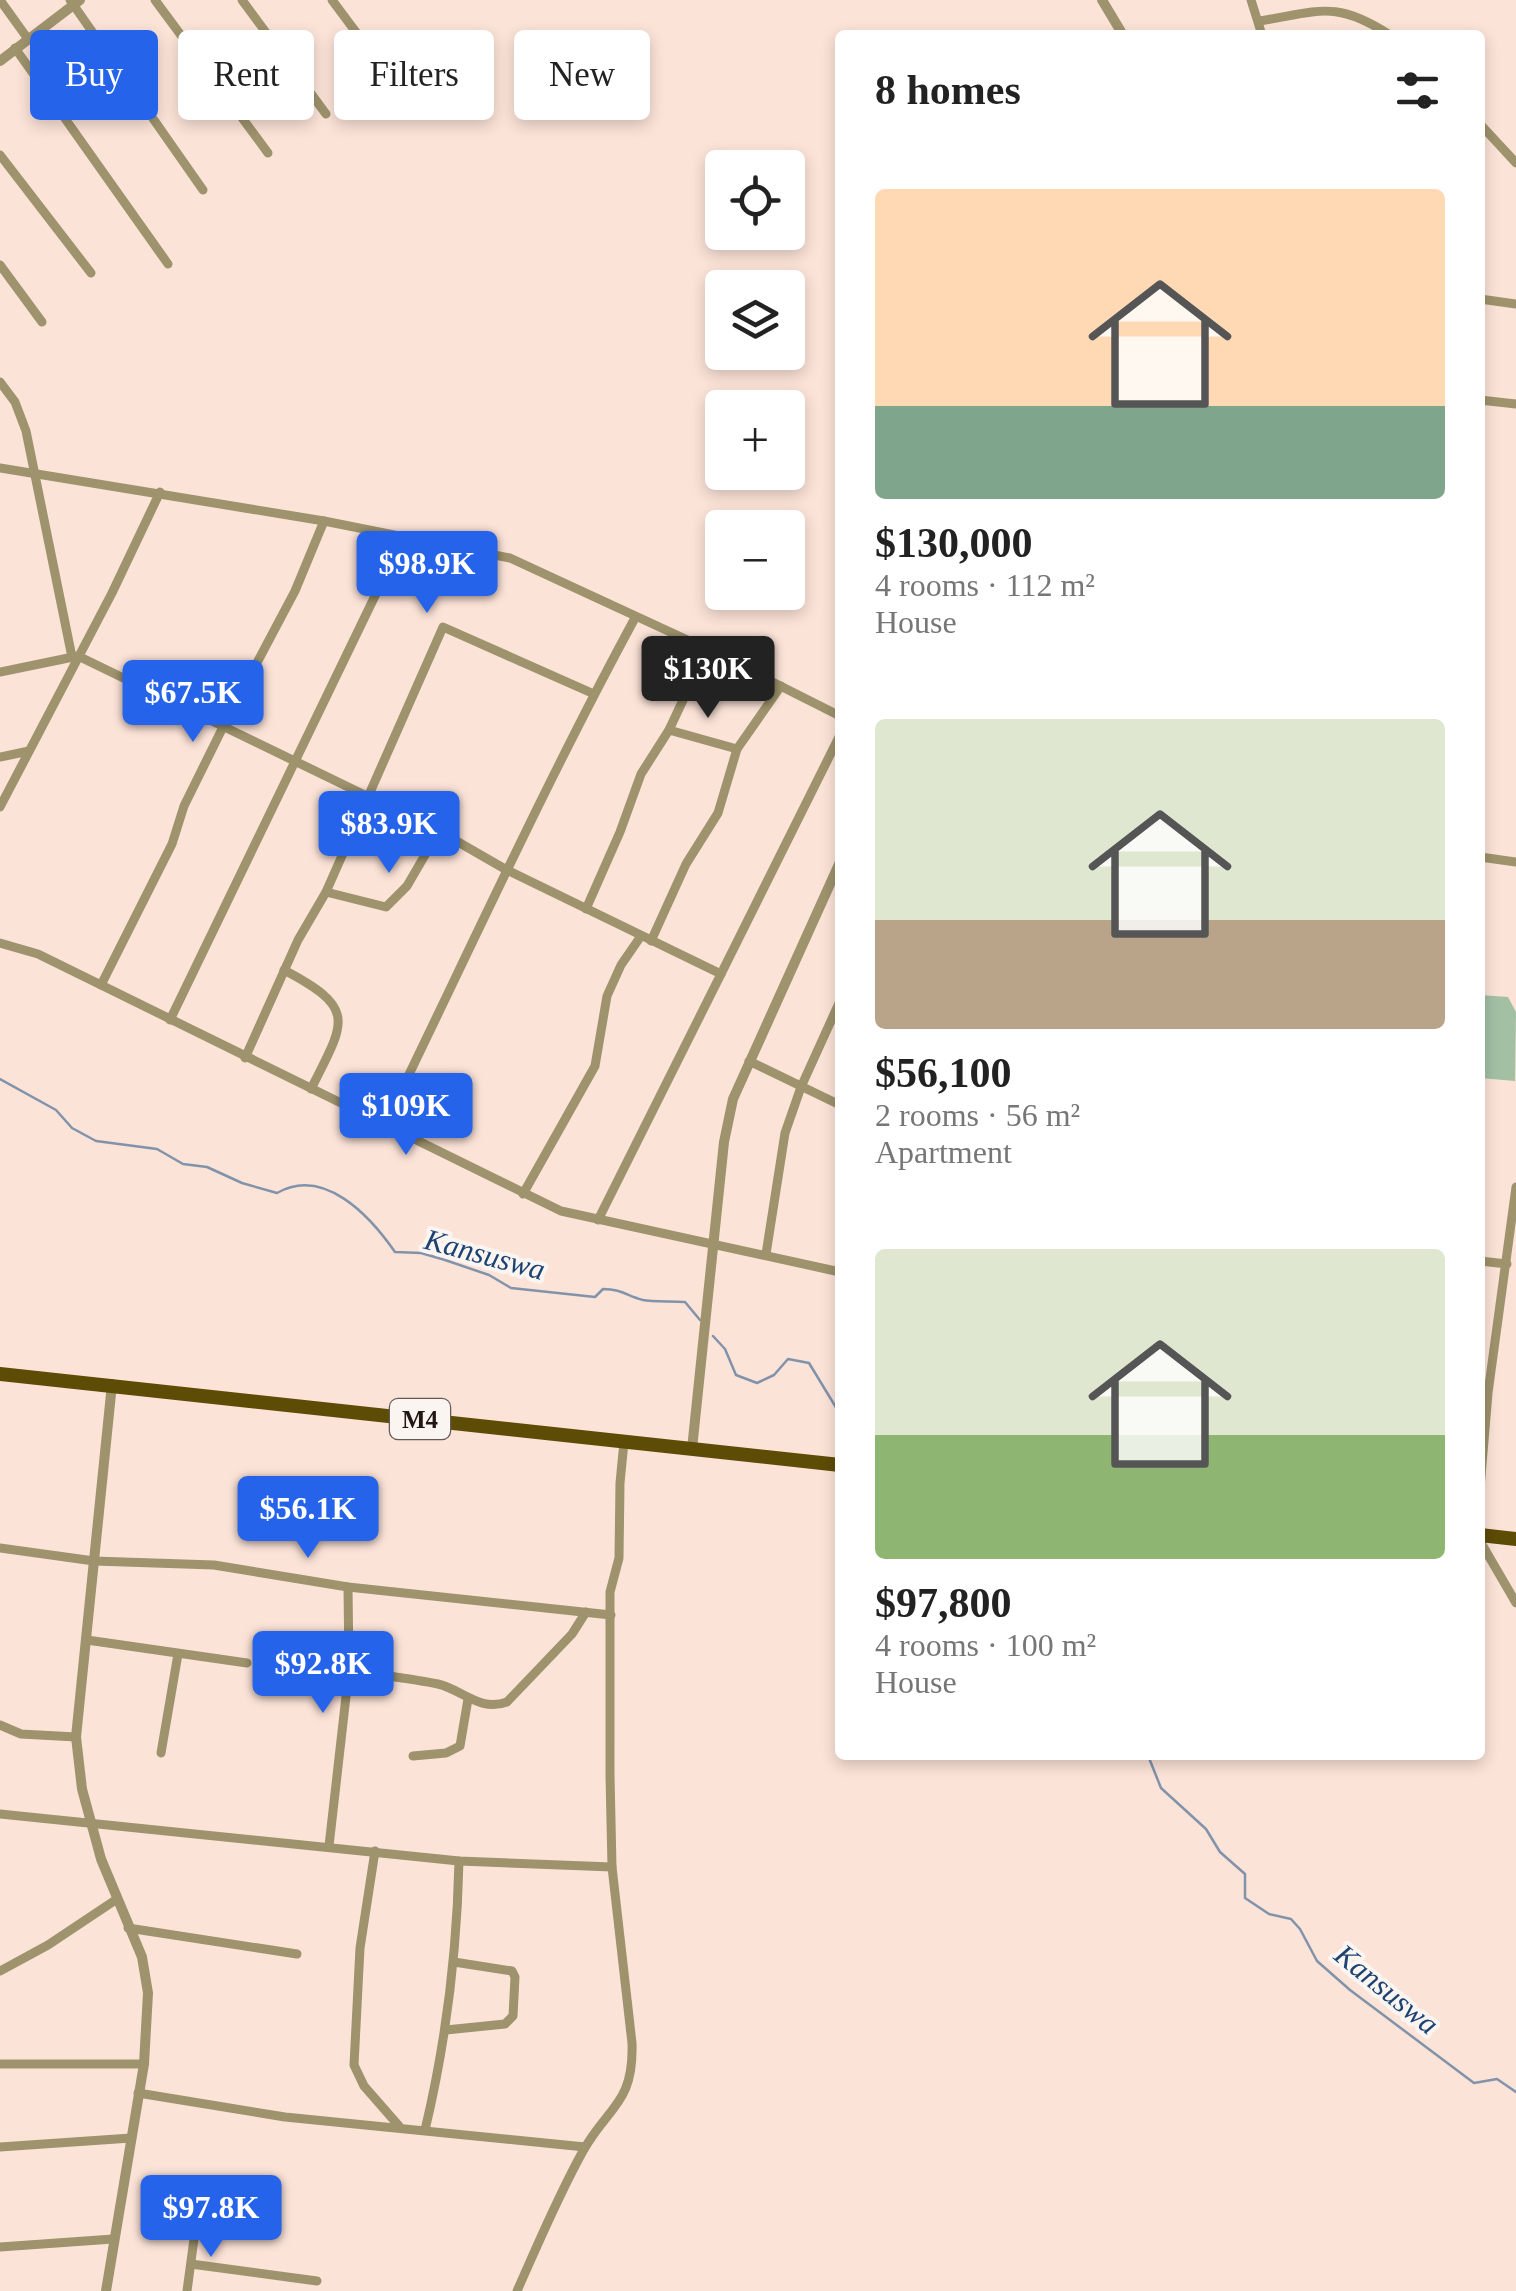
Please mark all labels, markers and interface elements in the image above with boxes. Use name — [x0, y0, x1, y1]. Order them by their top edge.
chip: Buy — [30, 30, 158, 120]
chip: Rent — [178, 30, 314, 120]
chip: Filters — [334, 30, 494, 120]
chip: New — [514, 30, 650, 120]
icon: filters — [1390, 63, 1445, 118]
text: 8 homes — [875, 67, 1021, 113]
map controls — [705, 150, 805, 610]
button: locate — [705, 150, 805, 250]
icon: home — [1070, 254, 1250, 434]
button: layers — [705, 270, 805, 370]
button: + — [705, 390, 805, 490]
button: − — [705, 510, 805, 610]
text: $130,000 — [875, 520, 1033, 566]
pin: $98.9K — [346, 531, 508, 616]
text: $98.9K — [379, 545, 475, 581]
text: 4 rooms · 112 m² — [875, 567, 1095, 603]
text: House — [875, 604, 957, 640]
pin: $130K — [638, 636, 778, 721]
text: $130K — [664, 650, 752, 686]
pin: $67.5K — [112, 660, 274, 745]
text: $67.5K — [145, 674, 241, 710]
icon: home — [1070, 784, 1250, 964]
pin: $83.9K — [308, 791, 470, 876]
text: $83.9K — [341, 805, 437, 841]
text: $56,100 — [875, 1050, 1012, 1096]
pin: $109K — [336, 1073, 476, 1158]
text: $109K — [362, 1087, 450, 1123]
text: 2 rooms · 56 m² — [875, 1097, 1080, 1133]
text: Apartment — [875, 1134, 1012, 1170]
water label: Kansuswa — [420, 1222, 549, 1286]
icon: home — [1070, 1314, 1250, 1494]
road number: M4 — [390, 1399, 450, 1439]
pin: $56.1K — [227, 1476, 389, 1561]
text: $56.1K — [260, 1490, 356, 1526]
text: $97,800 — [875, 1580, 1012, 1626]
text: 4 rooms · 100 m² — [875, 1627, 1096, 1663]
pin: $92.8K — [242, 1631, 404, 1716]
text: $92.8K — [275, 1645, 371, 1681]
text: House — [875, 1664, 957, 1700]
water label: Kansuswa — [1328, 1937, 1445, 2041]
pin: $97.8K — [130, 2175, 292, 2260]
text: $97.8K — [163, 2189, 259, 2225]

